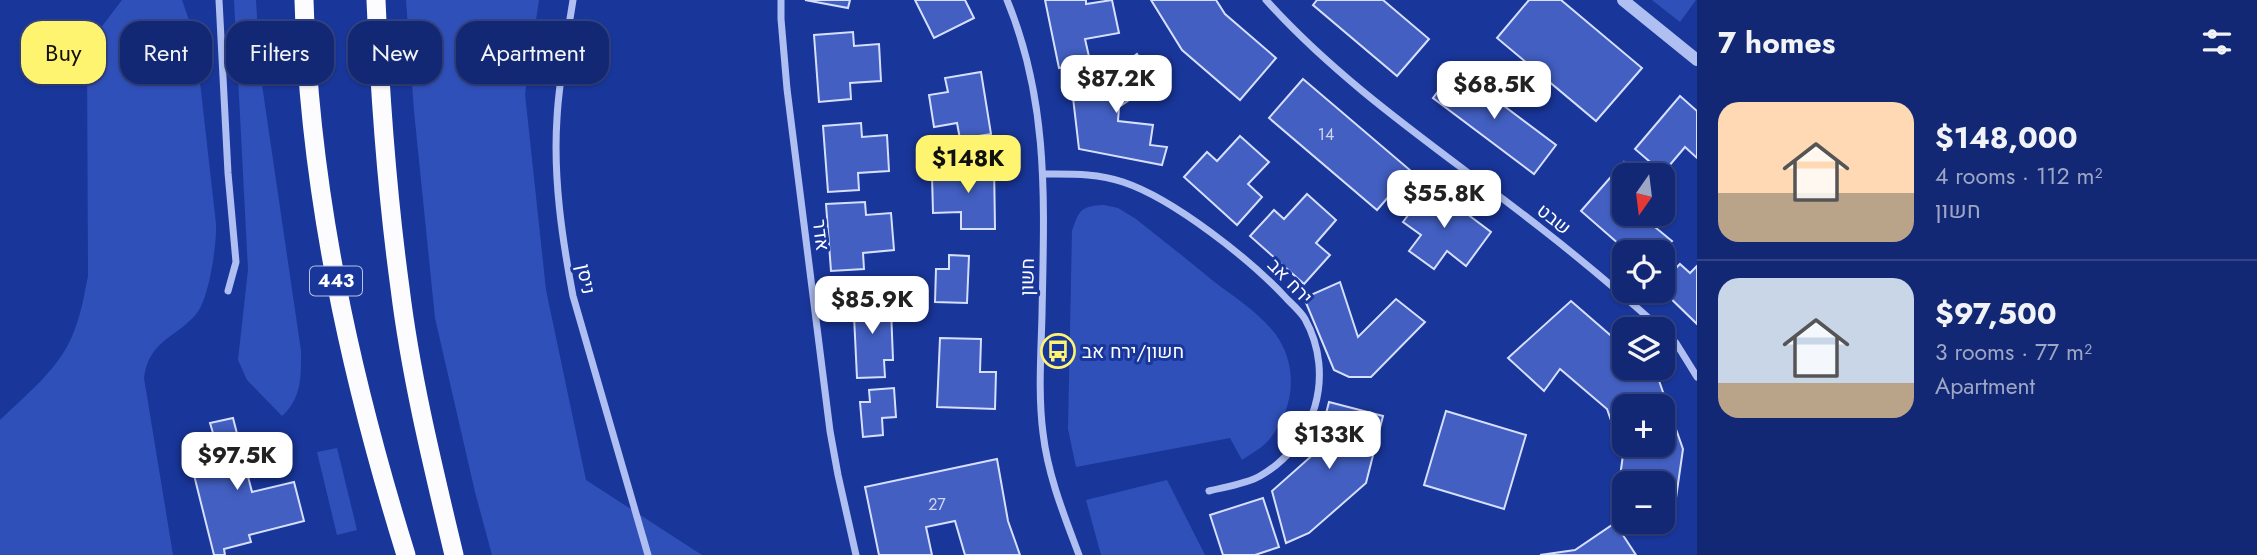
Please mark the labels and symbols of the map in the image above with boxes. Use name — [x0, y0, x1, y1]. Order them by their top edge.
pin: $87.2K — [1059, 55, 1173, 115]
pin: $68.5K — [1437, 61, 1551, 121]
house number: 14 — [1318, 123, 1334, 146]
pin: $148K — [919, 136, 1017, 195]
north arrow — [1612, 163, 1675, 226]
pin: $55.8K — [1387, 170, 1501, 230]
street label: שבט — [1531, 197, 1577, 241]
street label: אדר — [806, 218, 836, 252]
street label: ירח אב — [1261, 252, 1319, 310]
street label: חשון — [1013, 258, 1041, 296]
street label: ניסן — [570, 261, 602, 297]
road number: 443 — [310, 267, 362, 296]
pin: $85.9K — [815, 276, 929, 336]
bus stop icon: חשון/ירח אב — [1039, 332, 1077, 370]
place label: חשון/ירח אב — [1082, 338, 1184, 365]
pin: $133K — [1280, 412, 1378, 471]
pin: $97.5K — [180, 433, 294, 492]
house number: 27 — [928, 493, 946, 516]

